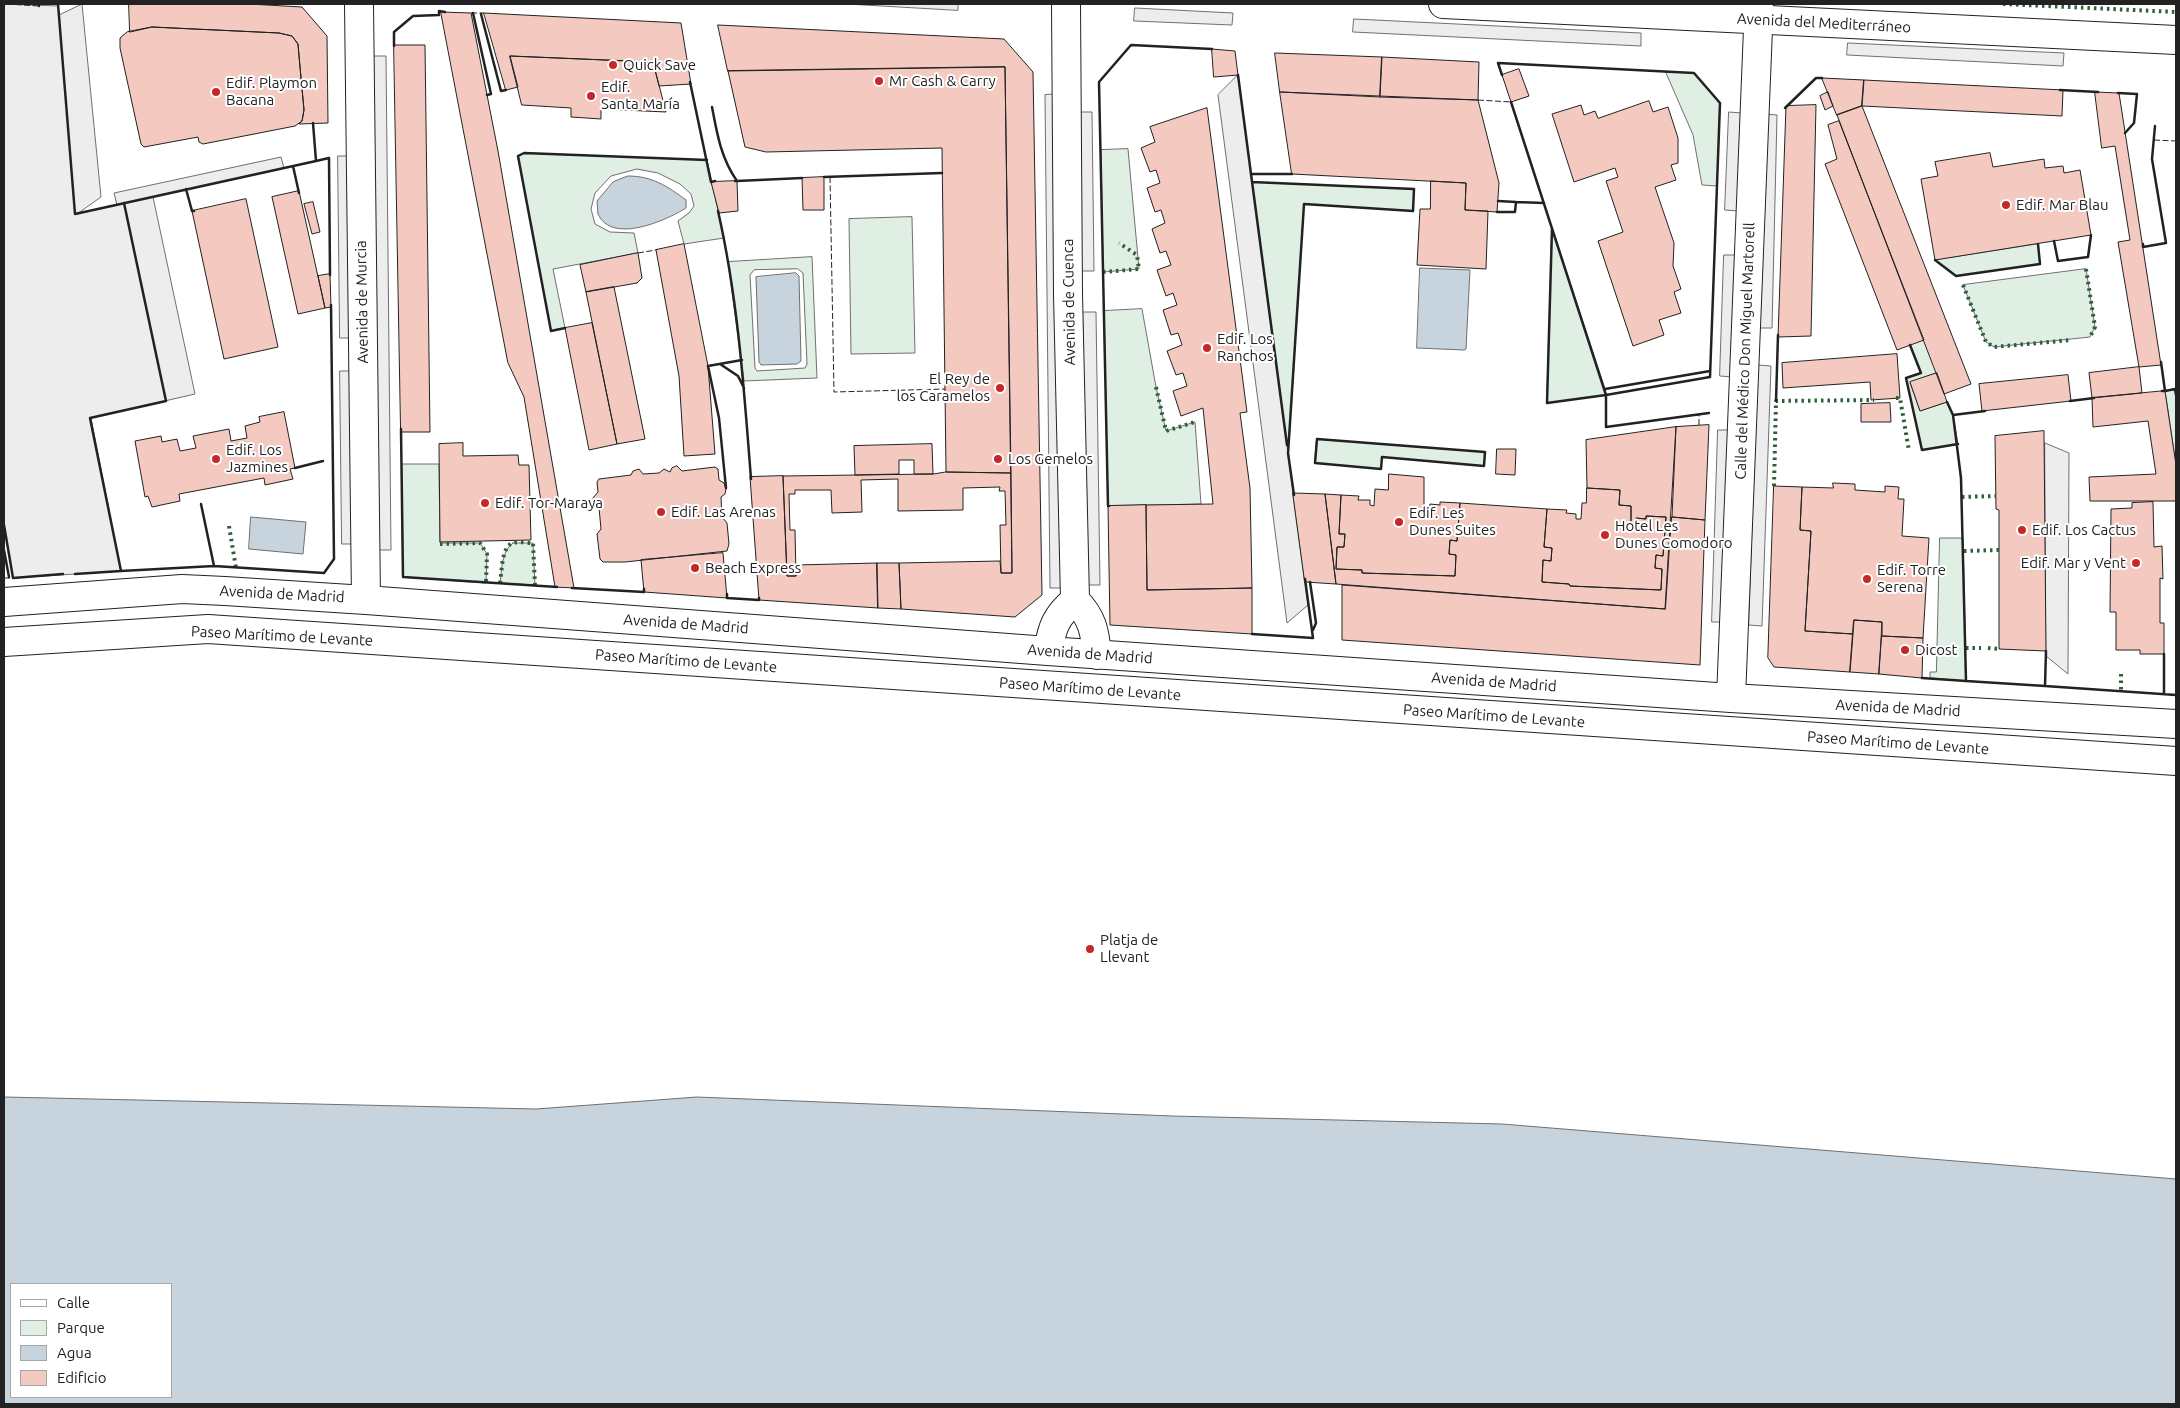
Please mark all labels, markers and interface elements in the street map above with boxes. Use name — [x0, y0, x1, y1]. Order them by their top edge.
street label: Avenida del Mediterráneo — [1737, 9, 1911, 37]
place label: Quick Save — [623, 56, 696, 74]
marker: Quick Save — [607, 59, 619, 71]
place label: Mr Cash & Carry — [889, 72, 996, 90]
place label: Edif. Playmon Bacana — [226, 74, 317, 109]
marker: Mr Cash & Carry — [873, 75, 885, 87]
place label: Edif. Santa María — [601, 78, 680, 113]
marker: Edif. Playmon Bacana — [210, 86, 222, 98]
marker: Edif. Santa María — [585, 90, 597, 102]
place label: Edif. Mar Blau — [2016, 196, 2109, 214]
marker: Edif. Mar Blau — [2000, 199, 2012, 211]
street label: Calle del Médico Don Miguel Martorell — [1732, 222, 1758, 480]
street label: Avenida de Cuenca — [1059, 238, 1079, 366]
street label: Avenida de Murcia — [352, 240, 372, 364]
place label: Edif. Los Ranchos — [1217, 330, 1273, 365]
marker: Edif. Los Ranchos — [1201, 342, 1213, 354]
place label: El Rey de los Caramelos — [897, 370, 990, 405]
marker: El Rey de los Caramelos — [994, 382, 1006, 394]
place label: Edif. Los Jazmines — [226, 441, 288, 476]
place label: Los Gemelos — [1008, 450, 1093, 468]
marker: Edif. Los Jazmines — [210, 453, 222, 465]
marker: Los Gemelos — [992, 453, 1004, 465]
place label: Edif. Tor-Maraya — [495, 494, 603, 512]
marker: Edif. Tor-Maraya — [479, 497, 491, 509]
place label: Edif. Las Arenas — [671, 503, 776, 521]
place label: Edif. Les Dunes Suites — [1409, 504, 1496, 539]
marker: Edif. Las Arenas — [655, 506, 667, 518]
marker: Edif. Les Dunes Suites — [1393, 516, 1405, 528]
place label: Hotel Les Dunes Comodoro — [1615, 517, 1733, 552]
place label: Edif. Los Cactus — [2032, 521, 2136, 539]
marker: Edif. Los Cactus — [2016, 524, 2028, 536]
marker: Hotel Les Dunes Comodoro — [1599, 529, 1611, 541]
place label: Edif. Mar y Vent — [2021, 554, 2126, 572]
marker: Edif. Mar y Vent — [2130, 557, 2142, 569]
place label: Beach Express — [705, 559, 801, 577]
place label: Edif. Torre Serena — [1877, 561, 1946, 596]
marker: Beach Express — [689, 562, 701, 574]
marker: Edif. Torre Serena — [1861, 573, 1873, 585]
street label: Avenida de Madrid — [219, 582, 345, 606]
street label: Avenida de Madrid — [623, 611, 749, 637]
street label: Paseo Marítimo de Levante — [190, 622, 374, 650]
street label: Avenida de Madrid — [1027, 641, 1153, 667]
place label: Dicost — [1915, 641, 1957, 659]
marker: Dicost — [1899, 644, 1911, 656]
street label: Paseo Marítimo de Levante — [594, 646, 778, 676]
street label: Avenida de Madrid — [1431, 669, 1557, 695]
street label: Paseo Marítimo de Levante — [998, 674, 1182, 704]
street label: Avenida de Madrid — [1835, 696, 1961, 720]
street label: Paseo Marítimo de Levante — [1402, 701, 1586, 731]
street label: Paseo Marítimo de Levante — [1806, 728, 1990, 758]
place label: Platja de Llevant — [1100, 931, 1158, 966]
marker: Platja de Llevant — [1084, 943, 1096, 955]
legend — [10, 1283, 172, 1398]
text: Calle — [57, 1294, 90, 1311]
text: Parque — [57, 1319, 105, 1336]
text: Agua — [57, 1344, 92, 1361]
text: Edificio — [57, 1369, 106, 1386]

